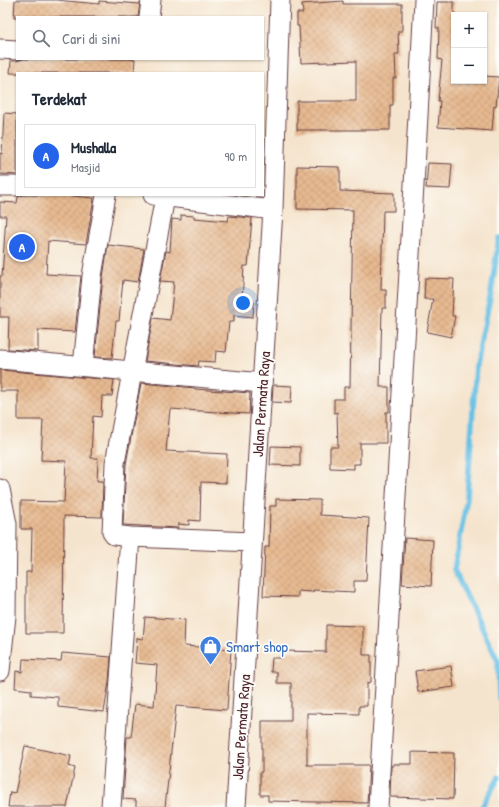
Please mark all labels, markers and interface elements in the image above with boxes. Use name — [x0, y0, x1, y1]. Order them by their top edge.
map controls — [451, 12, 487, 84]
button: + — [451, 12, 487, 48]
search box — [16, 16, 264, 60]
icon: search — [30, 27, 52, 49]
text: Cari di sini — [62, 28, 121, 49]
button: − — [451, 48, 487, 84]
text: Terdekat — [32, 87, 86, 110]
text: Mushalla — [71, 137, 116, 158]
text: A — [43, 147, 49, 165]
text: 90 m — [225, 147, 247, 165]
text: Masjid — [71, 158, 100, 176]
pin: A — [9, 232, 35, 262]
your location — [233, 293, 253, 313]
street label: Jalan Permata Raya — [247, 350, 275, 458]
shop icon: Smart shop — [197, 633, 223, 666]
place label: Smart shop — [226, 636, 288, 657]
street label: Jalan Permata Raya — [227, 673, 255, 781]

